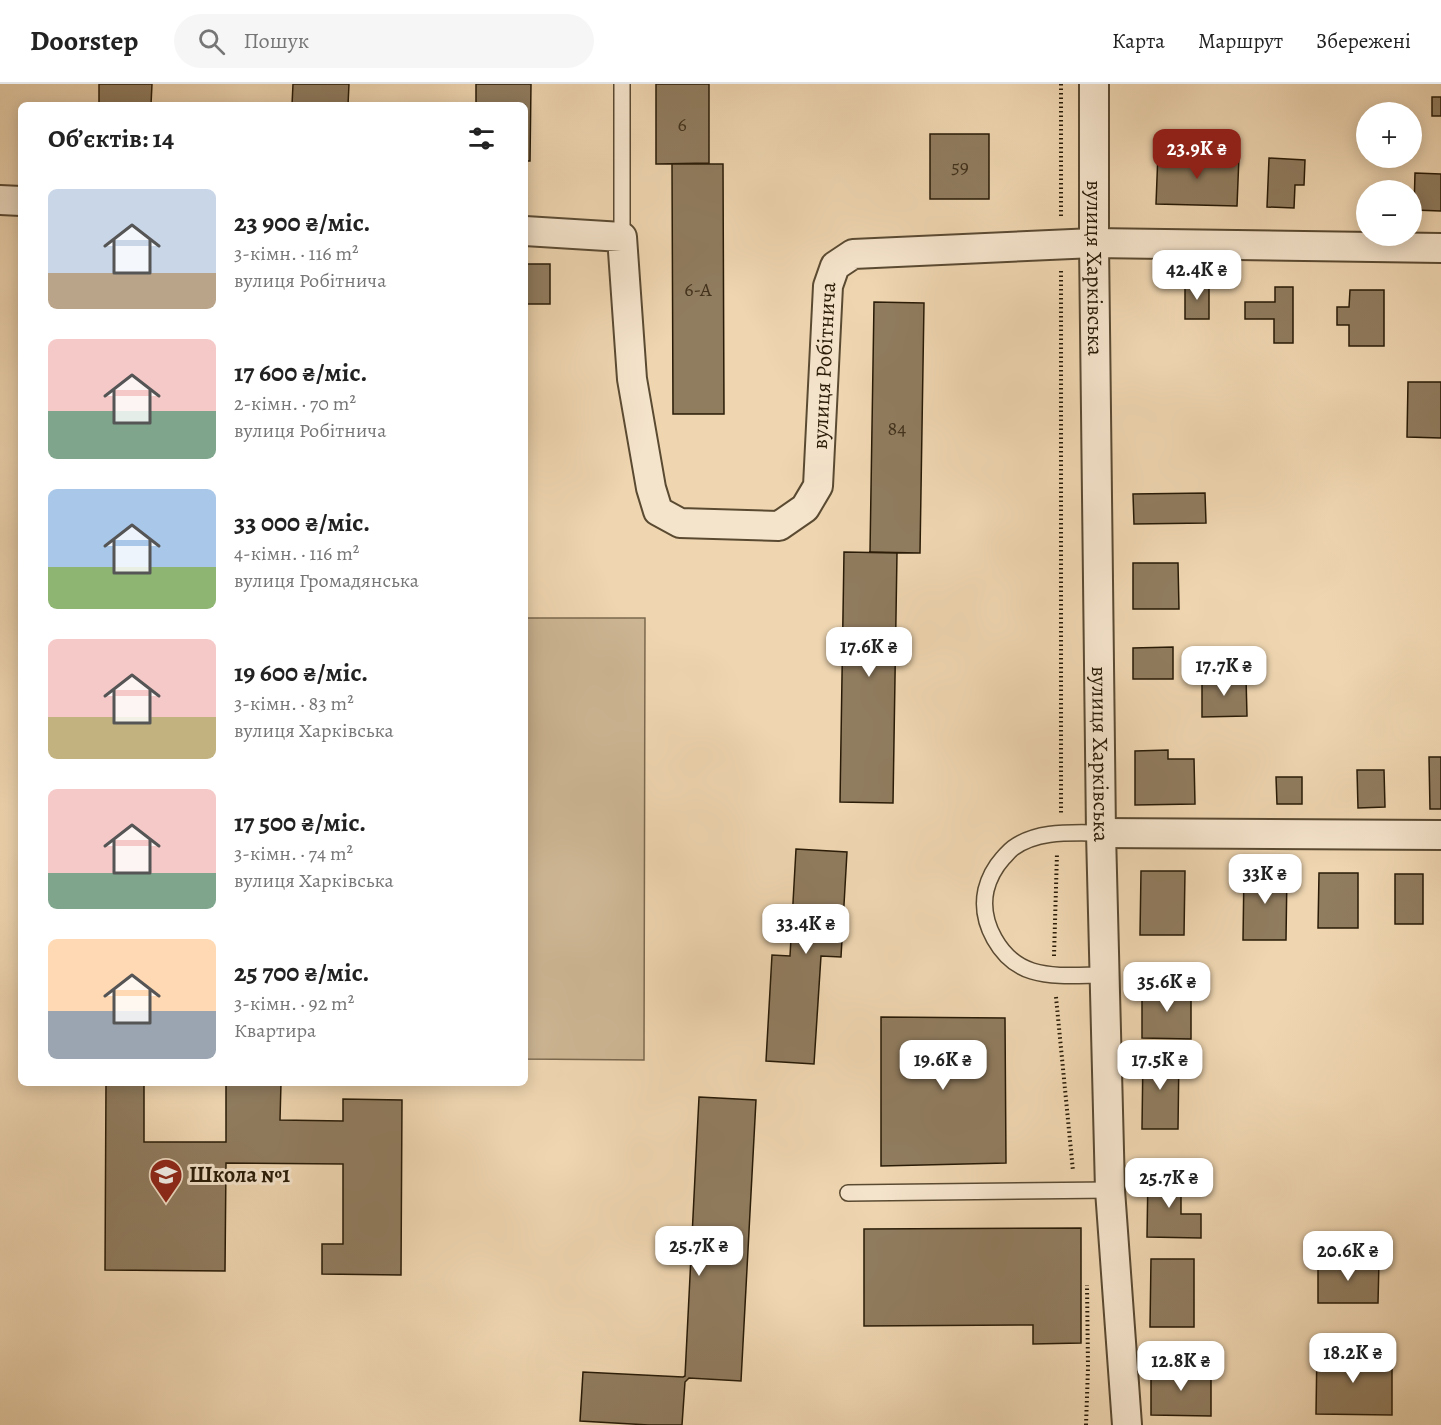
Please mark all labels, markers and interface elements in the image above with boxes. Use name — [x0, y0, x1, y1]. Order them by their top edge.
search box — [174, 14, 594, 68]
text: Doorstep — [30, 22, 138, 60]
icon: search — [195, 25, 228, 58]
text: Пошук — [243, 26, 309, 56]
text: Карта — [1112, 27, 1165, 55]
text: Маршрут — [1198, 27, 1283, 55]
text: Збережені — [1316, 27, 1411, 55]
map controls — [1356, 102, 1422, 246]
button: + — [1356, 102, 1422, 168]
house number: 6 — [677, 111, 687, 138]
text: Об’єктів: 14 — [48, 121, 174, 156]
icon: filters — [465, 122, 498, 155]
pin: 23.9K ₴ — [1142, 129, 1252, 180]
text: 23.9K ₴ — [1167, 135, 1227, 162]
house number: 59 — [951, 153, 969, 180]
street label: вулиця Харківська — [1079, 180, 1110, 357]
button: − — [1356, 180, 1422, 246]
text: 23 900 ₴/міс. — [234, 205, 371, 240]
icon: home — [96, 213, 168, 285]
text: 3-кімн. · 116 m² — [234, 240, 359, 267]
pin: 42.4K ₴ — [1142, 250, 1252, 301]
text: 42.4K ₴ — [1166, 256, 1228, 283]
text: вулиця Робітнича — [234, 267, 386, 294]
house number: 6-А — [684, 276, 712, 303]
street label: вулиця Робітнича — [805, 280, 843, 450]
text: 17 600 ₴/міс. — [234, 355, 367, 390]
icon: home — [96, 363, 168, 435]
text: 2-кімн. · 70 m² — [234, 390, 356, 417]
house number: 84 — [888, 415, 906, 442]
text: вулиця Робітнича — [234, 417, 386, 444]
text: 33 000 ₴/міс. — [234, 505, 370, 540]
icon: home — [96, 513, 168, 585]
text: 4-кімн. · 116 m² — [234, 540, 359, 567]
text: вулиця Громадянська — [234, 567, 419, 594]
pin: 17.6K ₴ — [814, 627, 924, 678]
text: 17.6K ₴ — [840, 633, 898, 660]
pin: 17.7K ₴ — [1169, 646, 1279, 697]
text: 17.7K ₴ — [1195, 652, 1253, 679]
text: 19 600 ₴/міс. — [234, 655, 368, 690]
icon: home — [96, 663, 168, 735]
street label: вулиця Харківська — [1084, 666, 1116, 843]
text: 3-кімн. · 83 m² — [234, 690, 354, 717]
text: вулиця Харківська — [234, 717, 394, 744]
text: 17 500 ₴/міс. — [234, 805, 366, 840]
icon: home — [96, 813, 168, 885]
text: 3-кімн. · 74 m² — [234, 840, 353, 867]
pin: 33K ₴ — [1223, 854, 1307, 905]
text: 33K ₴ — [1243, 860, 1287, 887]
text: вулиця Харківська — [234, 867, 394, 894]
pin: 33.4K ₴ — [751, 904, 861, 955]
text: 33.4K ₴ — [776, 910, 836, 937]
text: 25 700 ₴/міс. — [234, 955, 370, 990]
pin: 35.6K ₴ — [1112, 962, 1222, 1013]
icon: home — [96, 963, 168, 1035]
text: 35.6K ₴ — [1137, 968, 1197, 995]
text: 3-кімн. · 92 m² — [234, 990, 354, 1017]
text: Квартира — [234, 1017, 316, 1044]
pin: 19.6K ₴ — [888, 1040, 998, 1091]
pin: 17.5K ₴ — [1105, 1040, 1215, 1091]
text: 19.6K ₴ — [914, 1046, 972, 1073]
text: 17.5K ₴ — [1131, 1046, 1189, 1073]
school or university icon: Школа №1 — [148, 1157, 184, 1204]
pin: 25.7K ₴ — [1114, 1158, 1224, 1209]
place label: Школа №1 — [189, 1160, 290, 1190]
text: 25.7K ₴ — [1139, 1164, 1199, 1191]
pin: 25.7K ₴ — [644, 1226, 754, 1277]
pin: 20.6K ₴ — [1293, 1231, 1403, 1282]
text: 25.7K ₴ — [669, 1232, 729, 1259]
text: 20.6K ₴ — [1317, 1237, 1379, 1264]
pin: 18.2K ₴ — [1298, 1333, 1408, 1384]
text: 18.2K ₴ — [1323, 1339, 1383, 1366]
pin: 12.8K ₴ — [1126, 1341, 1236, 1392]
text: 12.8K ₴ — [1151, 1347, 1211, 1374]

